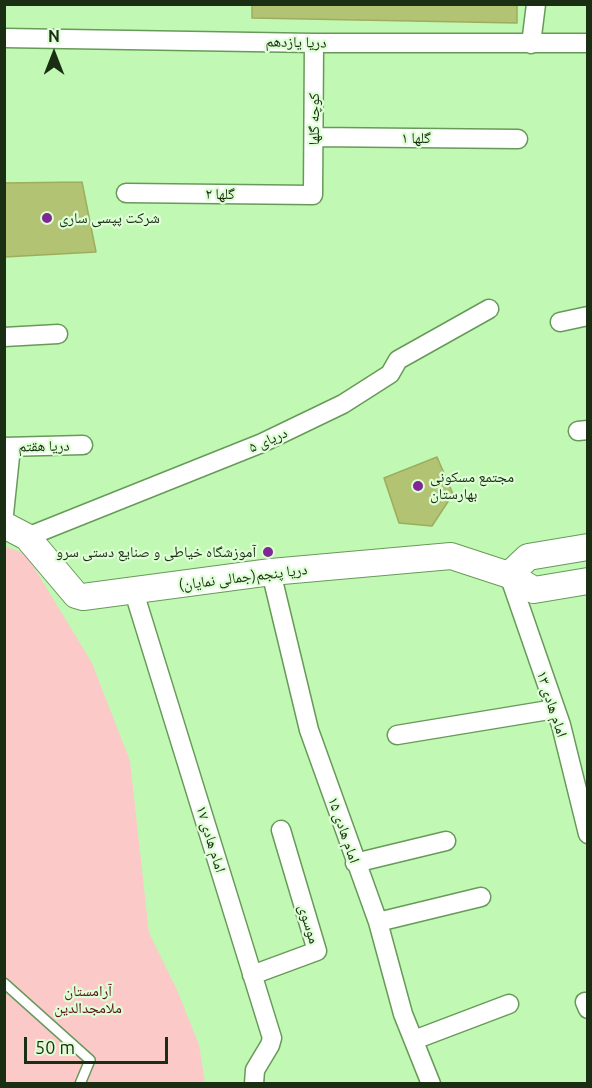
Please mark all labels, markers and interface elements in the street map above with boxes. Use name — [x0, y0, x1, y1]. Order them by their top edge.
north arrow — [24, 24, 84, 84]
text: N — [48, 27, 60, 45]
street label: دریا یازدهم — [265, 32, 327, 52]
street label: کوچه گلها — [305, 93, 323, 145]
street label: گلها ۱ — [401, 129, 431, 147]
street label: گلها ۲ — [205, 185, 235, 203]
place label: شرکت پپسی ساری — [59, 209, 160, 227]
marker: شرکت پپسی ساری — [40, 211, 54, 225]
street label: دریای ۵ — [246, 424, 290, 456]
street label: دریا هقتم — [18, 437, 70, 455]
place label: مجتمع مسکونی بهارستان — [430, 468, 514, 503]
marker: مجتمع مسکونی بهارستان — [411, 479, 425, 493]
place label: آموزشگاه خیاطی و صنایع دستی سرو — [56, 543, 256, 561]
marker: آموزشگاه خیاطی و صنایع دستی سرو — [261, 545, 275, 559]
street label: دریا پنجم(جمالی نمایان) — [178, 560, 308, 594]
street label: امام هادی ١٣ — [533, 669, 571, 739]
street label: امام هادی ۱۵ — [324, 795, 364, 865]
street label: امام هادی ۱۷ — [192, 803, 230, 875]
street label: موسوی — [295, 902, 323, 946]
park label: آرامستان ملامجدالدین — [54, 982, 122, 1017]
scale bar — [27, 1025, 171, 1063]
text: 50 m — [35, 1037, 75, 1057]

